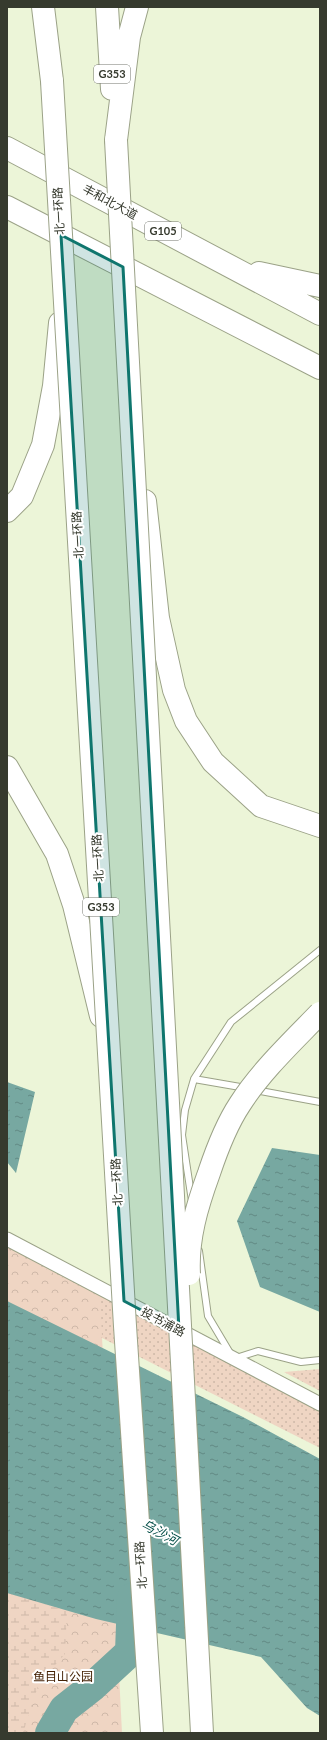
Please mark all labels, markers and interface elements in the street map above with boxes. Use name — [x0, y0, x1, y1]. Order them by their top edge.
road number: G353 — [94, 65, 130, 83]
street label: 丰和北大道 — [80, 181, 140, 222]
street label: 北一环路 — [50, 187, 67, 235]
road number: G105 — [145, 222, 181, 240]
street label: 北一环路 — [69, 511, 86, 559]
street label: 北一环路 — [89, 834, 106, 882]
road number: G353 — [83, 898, 119, 916]
street label: 北一环路 — [108, 1158, 125, 1206]
street label: 投书浦路 — [139, 1304, 188, 1339]
water label: 乌沙河 — [139, 1516, 184, 1550]
street label: 北一环路 — [131, 1541, 150, 1590]
park label: 鱼目山公园 — [33, 1669, 93, 1684]

